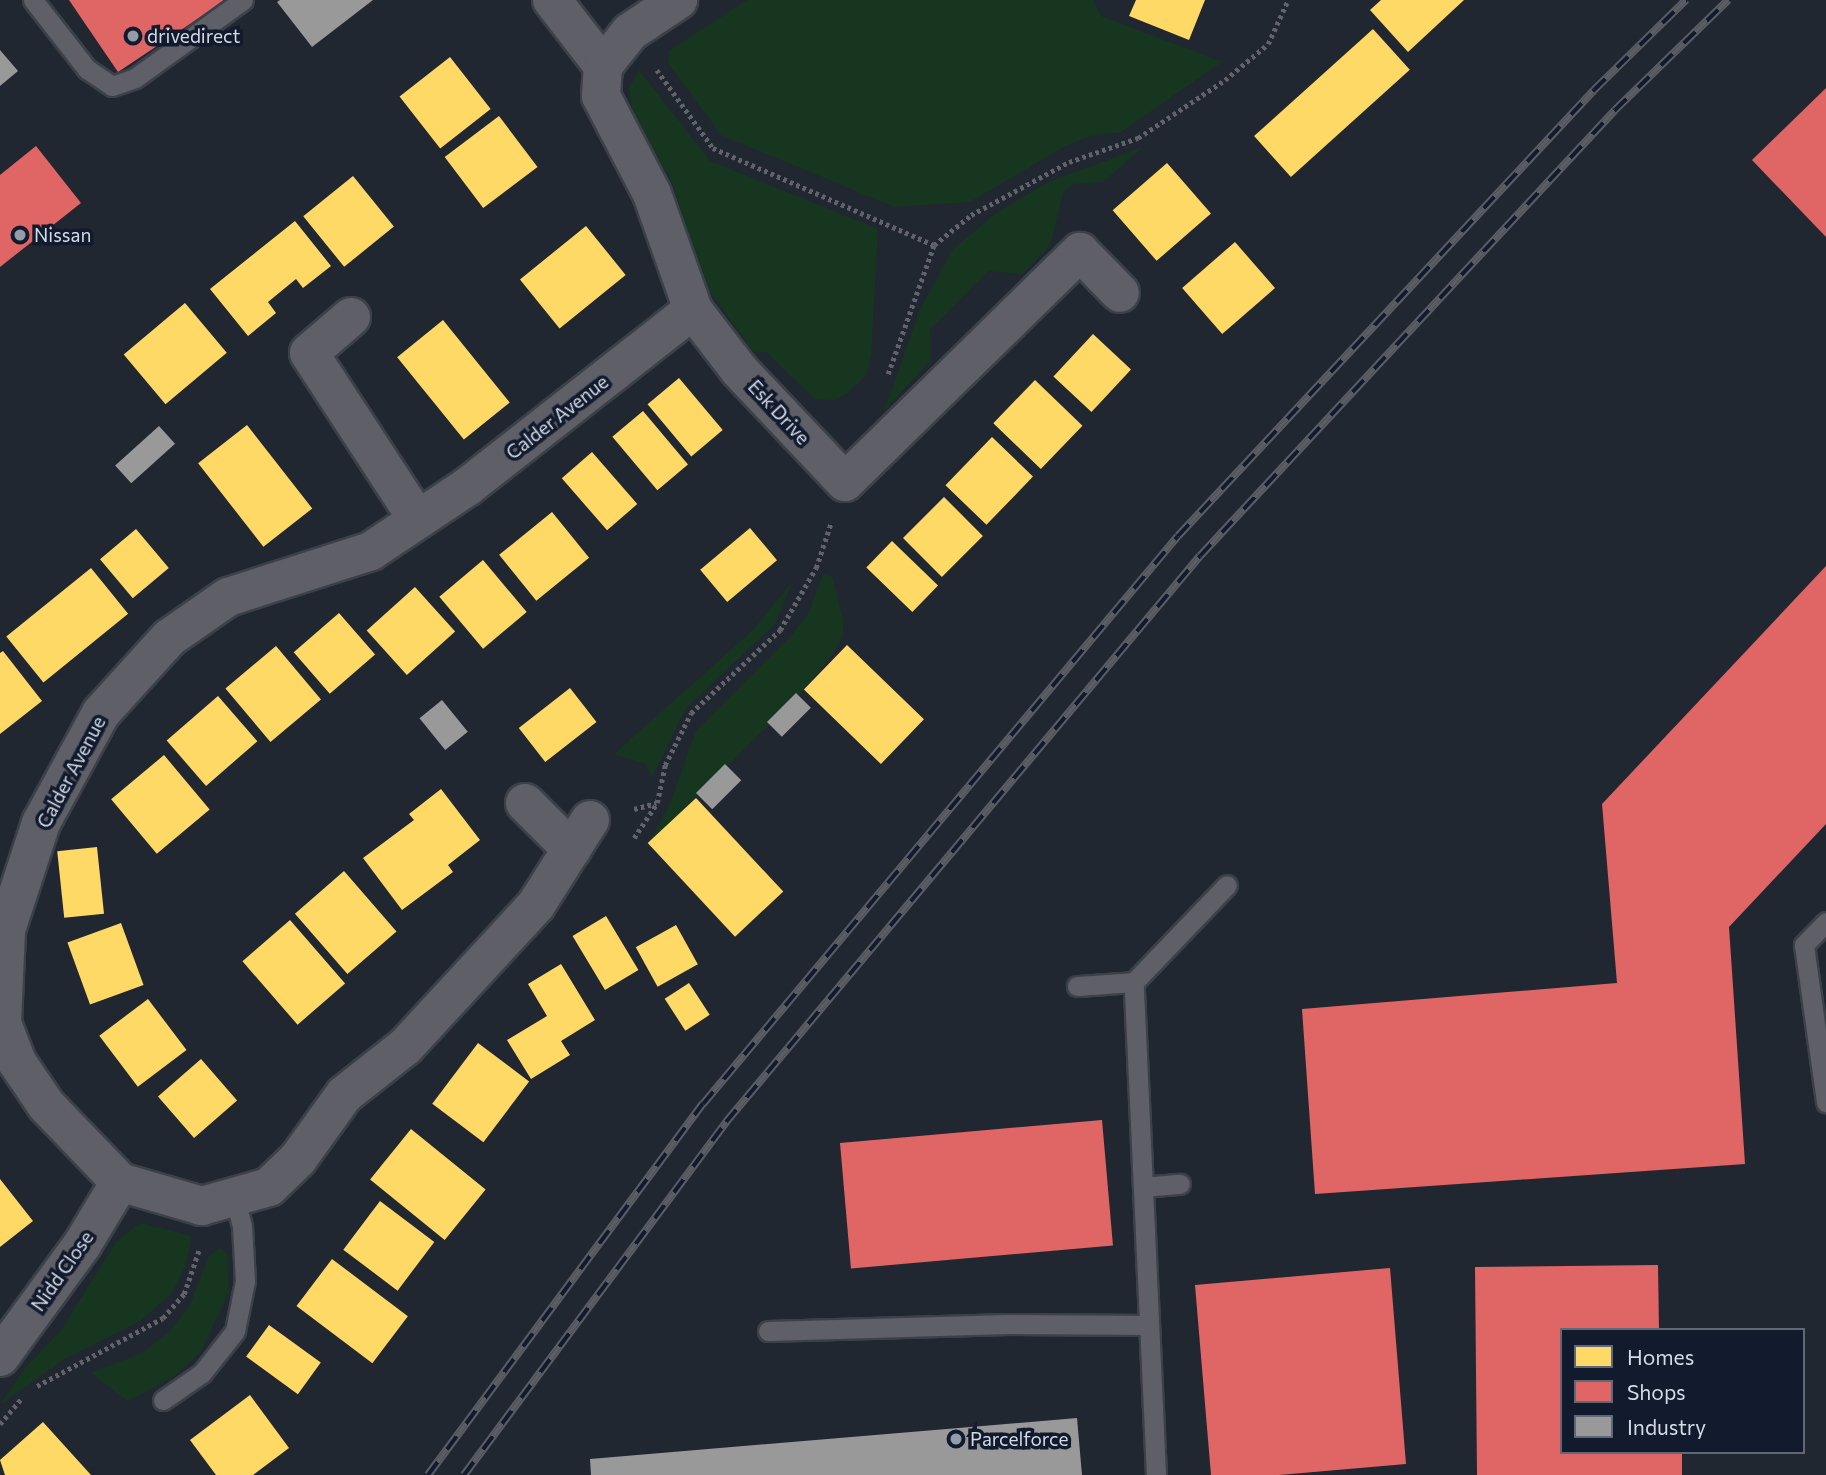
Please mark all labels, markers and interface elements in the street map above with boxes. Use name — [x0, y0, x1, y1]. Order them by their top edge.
place label: drivedirect — [147, 25, 240, 47]
marker: drivedirect — [125, 28, 141, 44]
place label: Nissan — [34, 224, 91, 246]
marker: Nissan — [12, 227, 28, 243]
street label: Calder Avenue — [501, 370, 613, 464]
street label: Esk Drive — [743, 375, 815, 449]
street label: Calder Avenue — [32, 712, 110, 832]
street label: Nidd Close — [26, 1227, 98, 1315]
legend — [1560, 1328, 1805, 1454]
text: Homes — [1627, 1344, 1694, 1369]
text: Shops — [1627, 1379, 1686, 1404]
text: Industry — [1627, 1414, 1706, 1439]
place label: Parcelforce — [970, 1428, 1068, 1450]
marker: Parcelforce — [948, 1431, 964, 1447]

